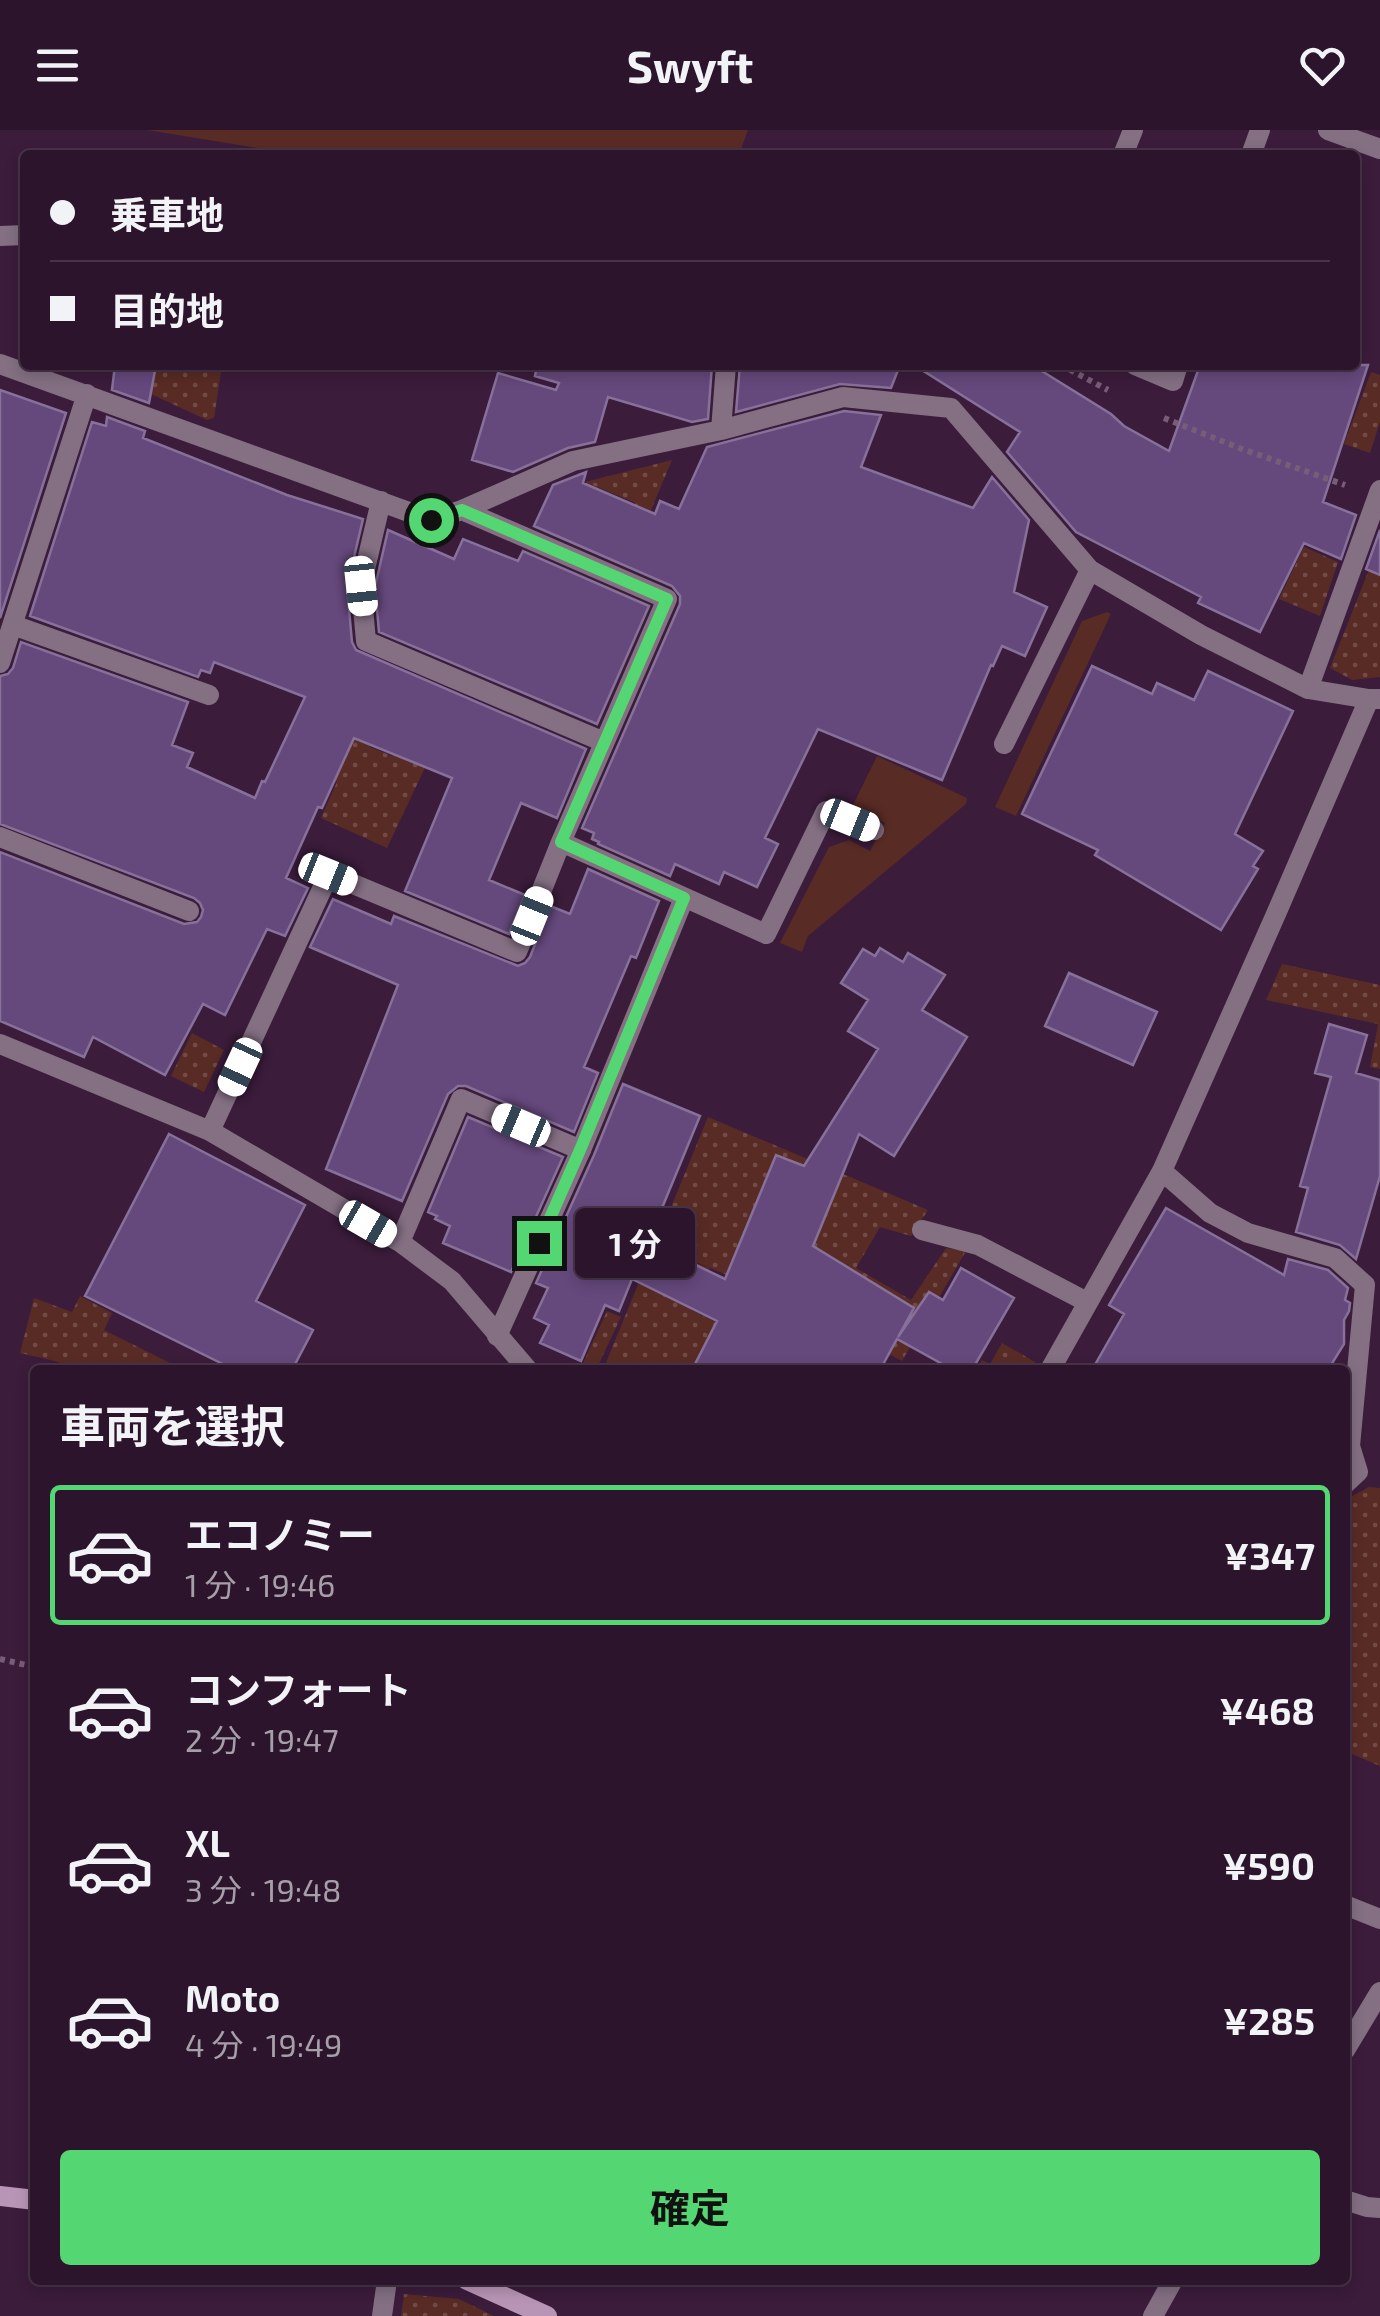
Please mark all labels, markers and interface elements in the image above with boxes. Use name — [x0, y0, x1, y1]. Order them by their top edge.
icon: menu — [30, 38, 85, 93]
text: Swyft — [627, 38, 753, 92]
icon: heart — [1295, 38, 1350, 93]
text: 乗車地 — [110, 191, 224, 237]
text: 目的地 — [110, 287, 224, 333]
route start — [409, 498, 454, 543]
car — [343, 555, 379, 617]
car — [817, 795, 883, 845]
car — [295, 849, 361, 899]
car — [507, 883, 557, 949]
car — [214, 1033, 266, 1101]
car — [488, 1099, 554, 1151]
car — [335, 1196, 401, 1252]
callout: 1 分 — [574, 1208, 694, 1278]
route end — [517, 1221, 562, 1266]
text: 1 分 — [609, 1224, 661, 1262]
text: 車両を選択 — [60, 1398, 285, 1452]
icon: car — [65, 1510, 155, 1600]
text: エコノミー — [185, 1511, 375, 1557]
text: ¥347 — [1224, 1532, 1315, 1578]
text: 1 分 · 19:46 — [185, 1565, 335, 1603]
icon: car — [65, 1665, 155, 1755]
text: コンフォート — [185, 1666, 412, 1712]
text: ¥468 — [1219, 1687, 1315, 1733]
text: 2 分 · 19:47 — [185, 1720, 339, 1758]
text: XL — [185, 1819, 230, 1865]
icon: car — [65, 1820, 155, 1910]
text: ¥590 — [1222, 1842, 1315, 1888]
text: 3 分 · 19:48 — [185, 1870, 341, 1908]
text: Moto — [185, 1974, 280, 2020]
icon: car — [65, 1975, 155, 2065]
text: ¥285 — [1223, 1997, 1315, 2043]
text: 4 分 · 19:49 — [185, 2025, 342, 2063]
button: 確定 — [60, 2150, 1320, 2265]

